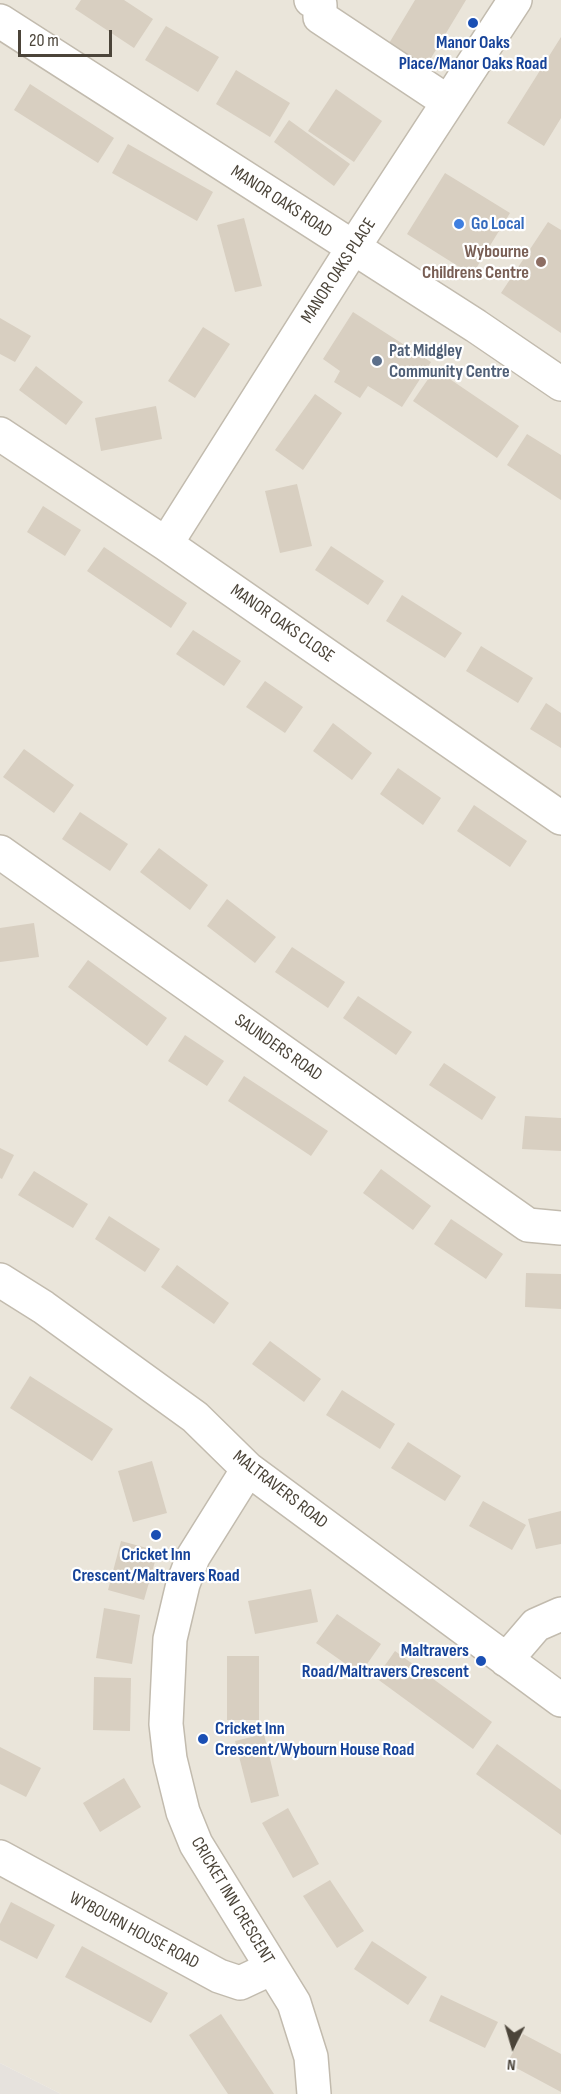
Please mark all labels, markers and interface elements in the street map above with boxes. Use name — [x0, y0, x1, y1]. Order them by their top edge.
marker: Manor Oaks Place/Manor Oaks Road — [466, 16, 480, 30]
scale bar — [21, 18, 116, 56]
text: 20 m — [29, 30, 59, 51]
place label: Manor Oaks Place/Manor Oaks Road — [399, 32, 547, 74]
street label: MANOR OAKS ROAD — [226, 161, 336, 243]
place label: Go Local — [471, 213, 524, 235]
street label: MANOR OAKS PLACE — [297, 214, 381, 328]
marker: Go Local — [452, 217, 466, 231]
place label: Wybourne Childrens Centre — [422, 241, 529, 284]
marker: Wybourne Childrens Centre — [534, 255, 548, 269]
place label: Pat Midgley Community Centre — [389, 340, 510, 382]
marker: Pat Midgley Community Centre — [370, 354, 384, 368]
street label: MANOR OAKS CLOSE — [226, 580, 338, 668]
street label: SAUNDERS ROAD — [230, 1010, 326, 1086]
street label: MALTRAVERS ROAD — [228, 1446, 332, 1534]
marker: Cricket Inn Crescent/Maltravers Road — [149, 1528, 163, 1542]
place label: Cricket Inn Crescent/Maltravers Road — [72, 1544, 240, 1586]
place label: Maltravers Road/Maltravers Crescent — [302, 1640, 469, 1682]
marker: Maltravers Road/Maltravers Crescent — [474, 1654, 488, 1668]
place label: Cricket Inn Crescent/Wybourn House Road — [215, 1718, 414, 1760]
marker: Cricket Inn Crescent/Wybourn House Road — [196, 1732, 210, 1746]
street label: CRICKET INN CRESCENT — [185, 1833, 279, 1969]
street label: WYBOURN HOUSE ROAD — [65, 1888, 203, 1974]
north arrow — [483, 2016, 543, 2076]
text: N — [506, 2055, 516, 2074]

